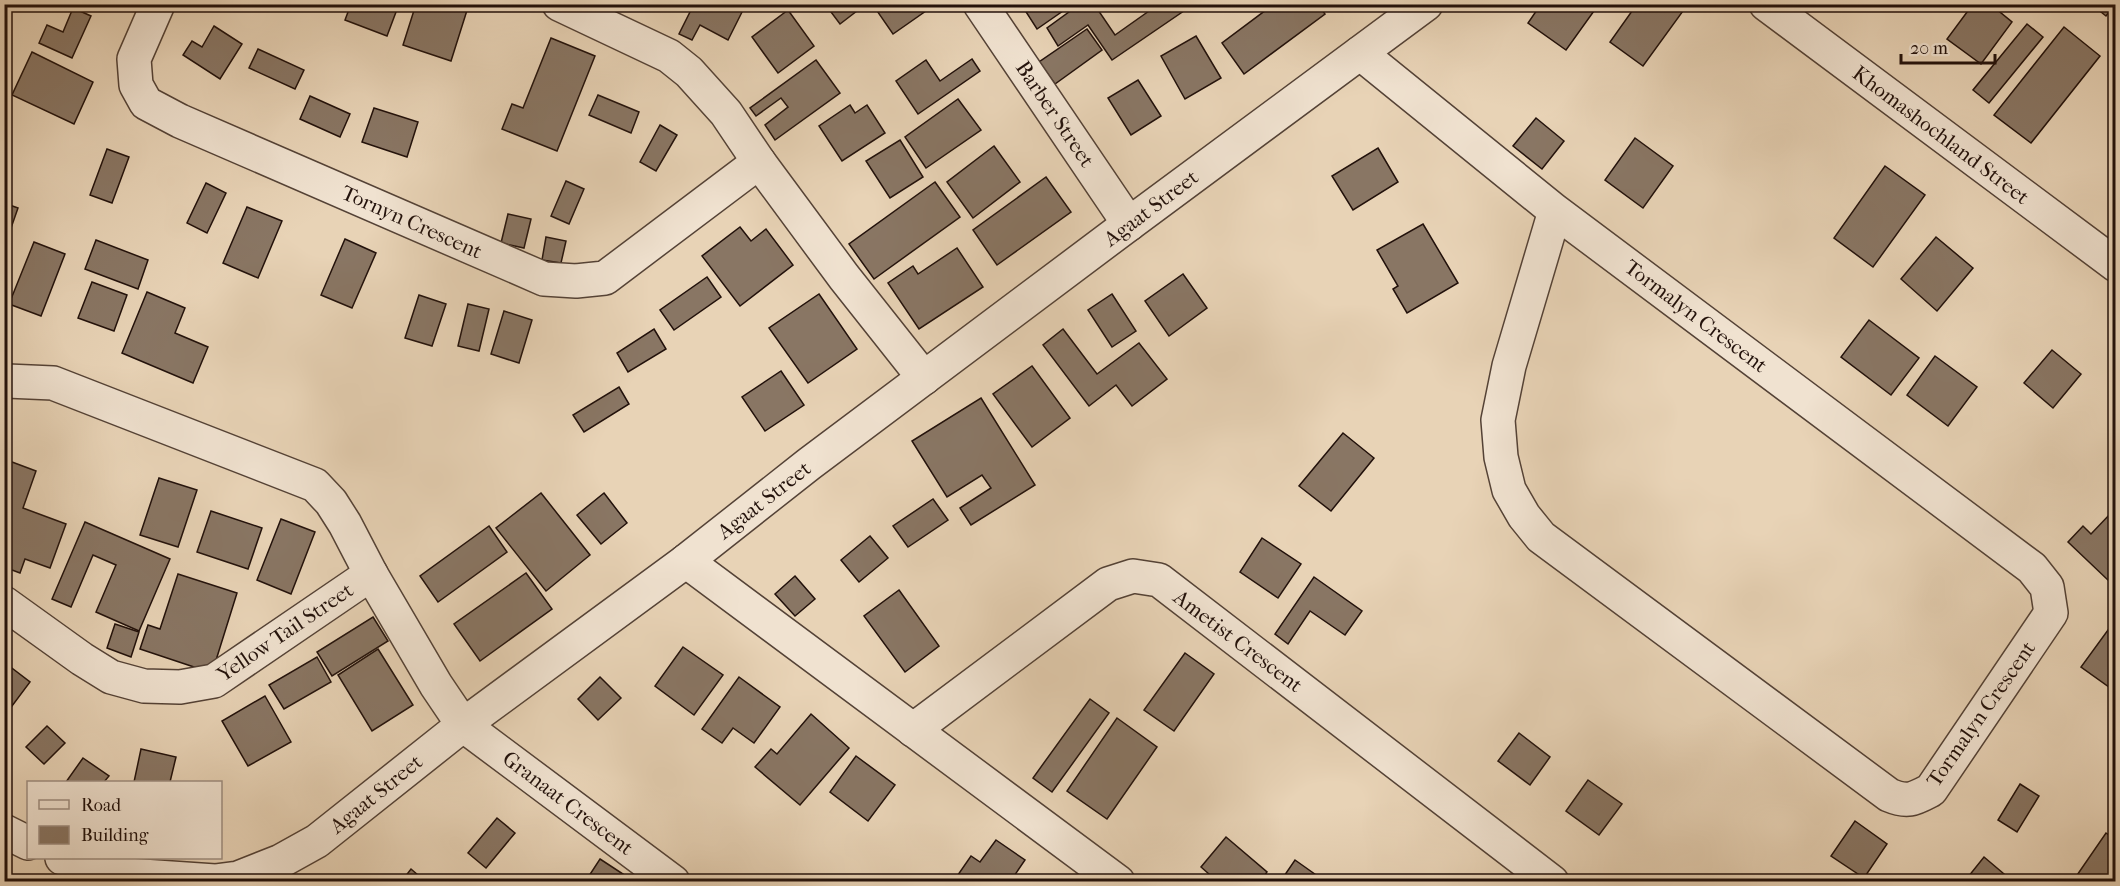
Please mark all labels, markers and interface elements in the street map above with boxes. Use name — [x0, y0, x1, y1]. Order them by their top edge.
scale bar — [1901, 27, 1996, 65]
text: 20 m — [1910, 38, 1948, 59]
street label: Barber Street — [1011, 56, 1099, 172]
street label: Khomashochland Street — [1848, 61, 2034, 209]
street label: Agaat Street — [1098, 165, 1203, 252]
street label: Tornyn Crescent — [338, 180, 486, 264]
street label: Tormalyn Crescent — [1620, 255, 1772, 378]
street label: Agaat Street — [712, 456, 816, 544]
street label: Yellow Tail Street — [212, 577, 358, 687]
street label: Ametist Crescent — [1168, 584, 1308, 698]
street label: Tormalyn Crescent — [1922, 636, 2040, 791]
street label: Granaat Crescent — [498, 746, 638, 860]
street label: Agaat Street — [324, 749, 427, 839]
legend — [27, 781, 222, 859]
text: Road — [81, 795, 121, 816]
text: Building — [81, 825, 149, 846]

